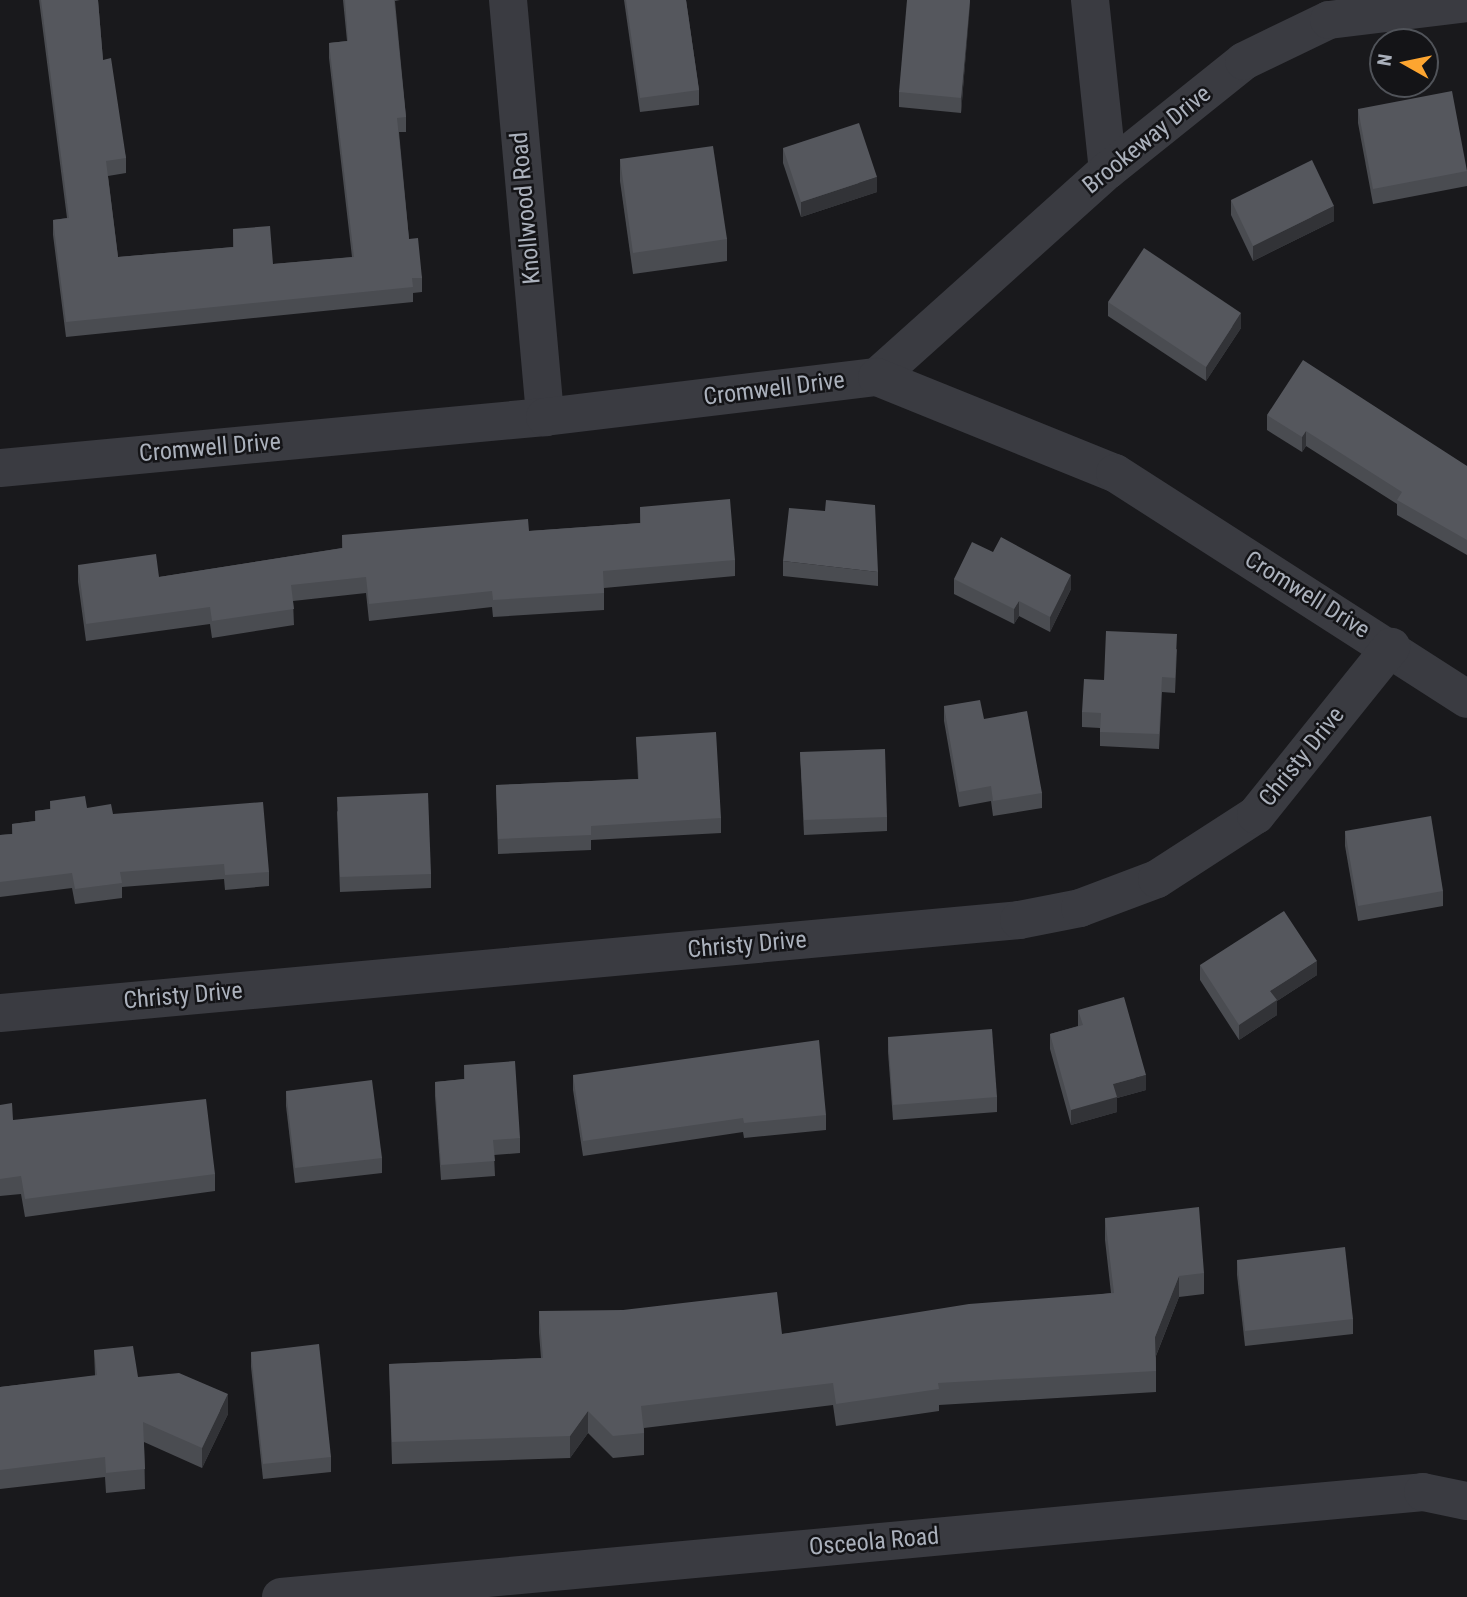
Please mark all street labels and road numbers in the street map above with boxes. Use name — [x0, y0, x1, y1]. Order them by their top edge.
street label: Brookeway Drive — [1077, 80, 1217, 200]
street label: Knollwood Road — [505, 131, 547, 285]
street label: Cromwell Drive — [702, 366, 846, 412]
street label: Cromwell Drive — [138, 427, 282, 469]
street label: Cromwell Drive — [1239, 545, 1375, 645]
street label: Christy Drive — [1253, 702, 1351, 812]
street label: Christy Drive — [686, 925, 808, 965]
street label: Christy Drive — [122, 976, 244, 1016]
street label: Osceola Road — [808, 1522, 940, 1562]

